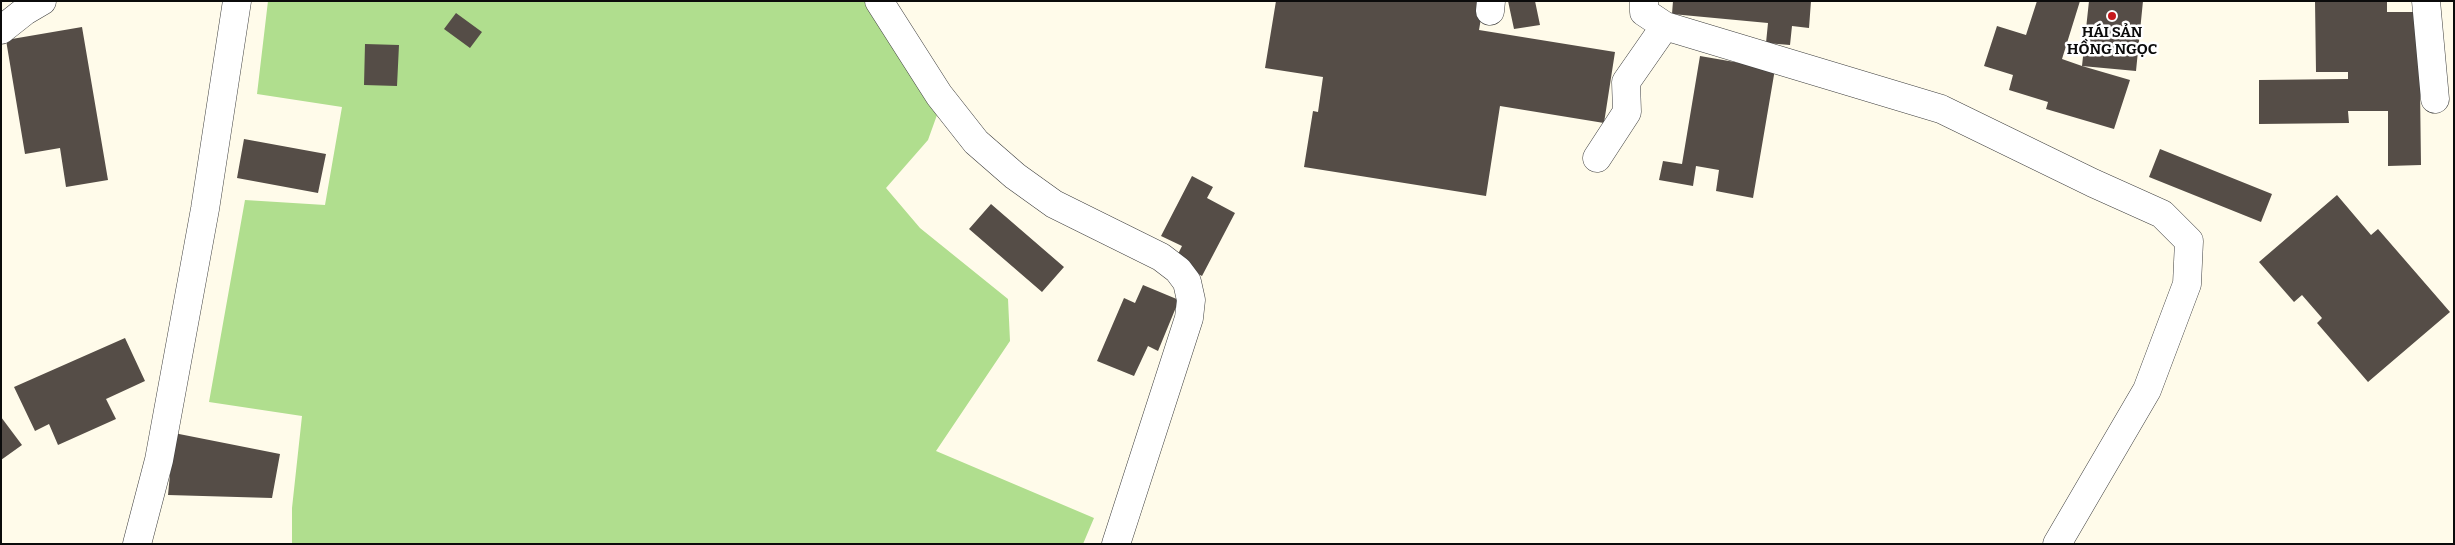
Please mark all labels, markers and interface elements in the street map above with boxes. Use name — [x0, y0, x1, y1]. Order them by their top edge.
marker: HÁI SẢN HỒNG NGỌC — [2106, 10, 2118, 22]
place label: HÁI SẢN HỒNG NGỌC — [2067, 24, 2157, 59]

